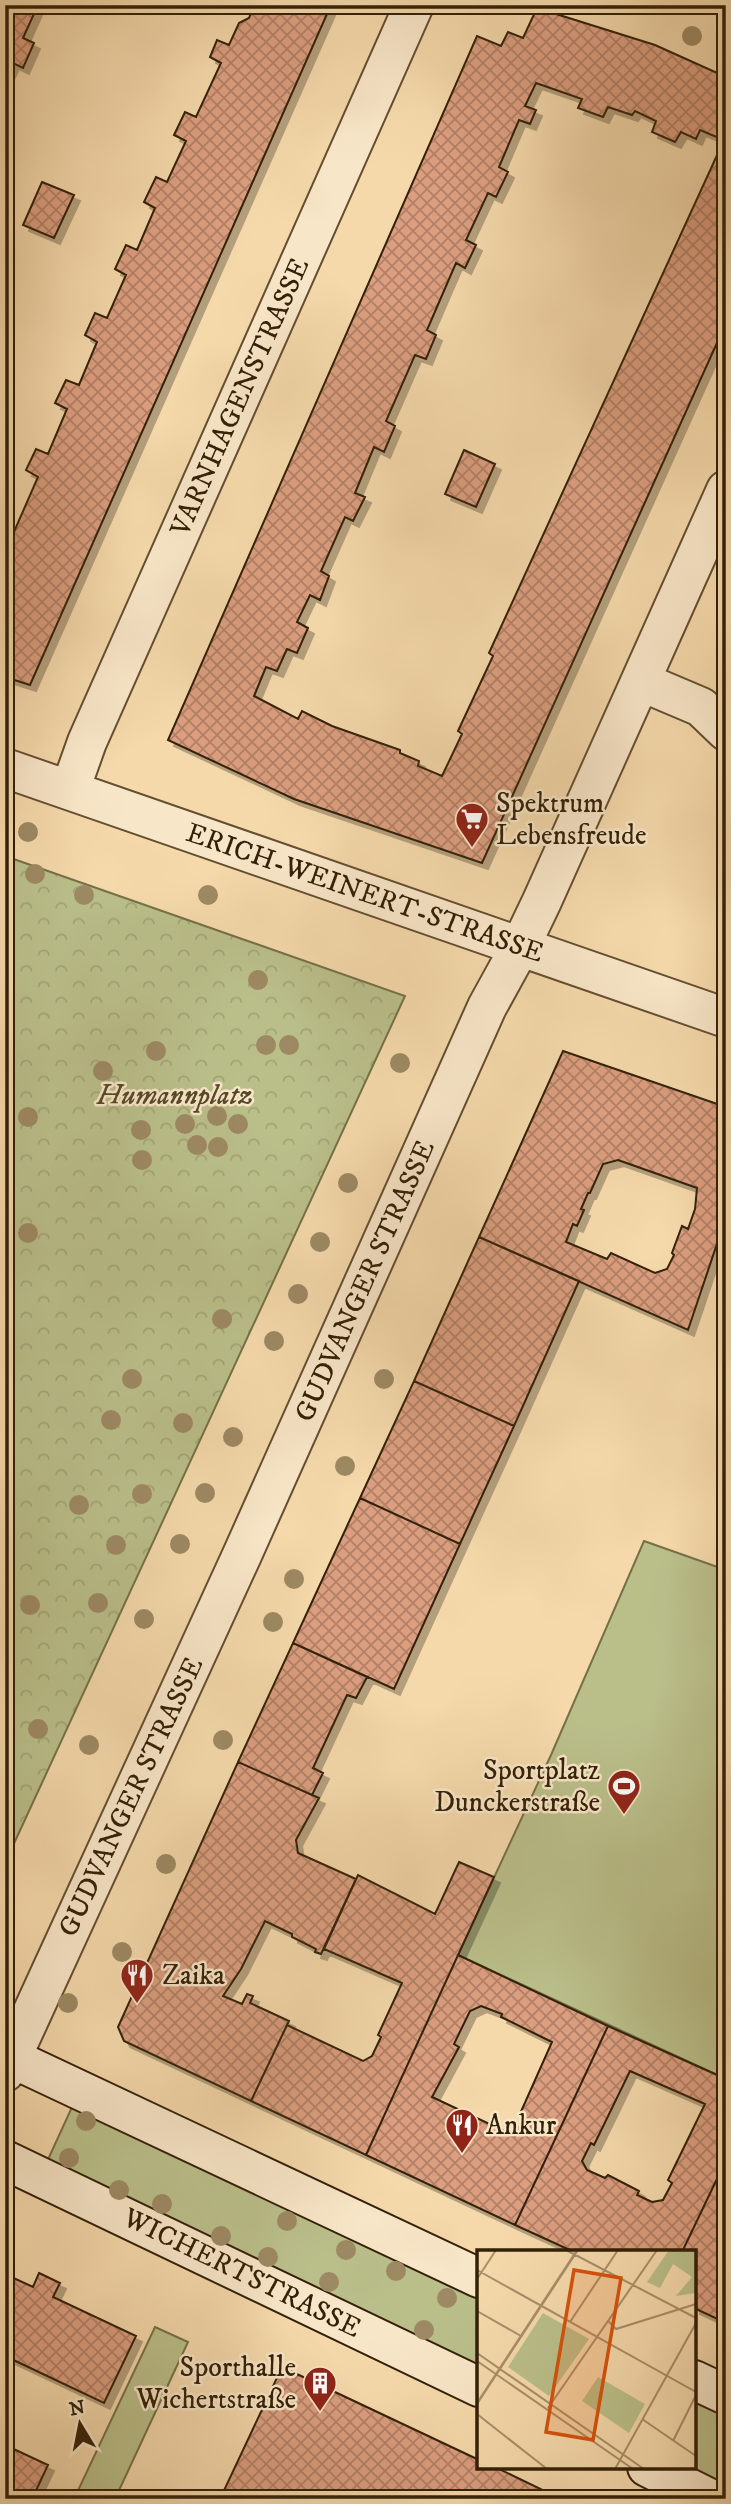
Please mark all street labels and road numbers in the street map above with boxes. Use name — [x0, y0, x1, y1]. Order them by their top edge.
street label: VARNHAGENSTRASSE — [162, 252, 317, 542]
street label: ERICH-WEINERT-STRASSE — [182, 815, 548, 971]
street label: GUDVANGER STRASSE — [287, 1135, 443, 1427]
street label: GUDVANGER STRASSE — [51, 1652, 211, 1942]
street label: WICHERTSTRASSE — [116, 2200, 367, 2346]

